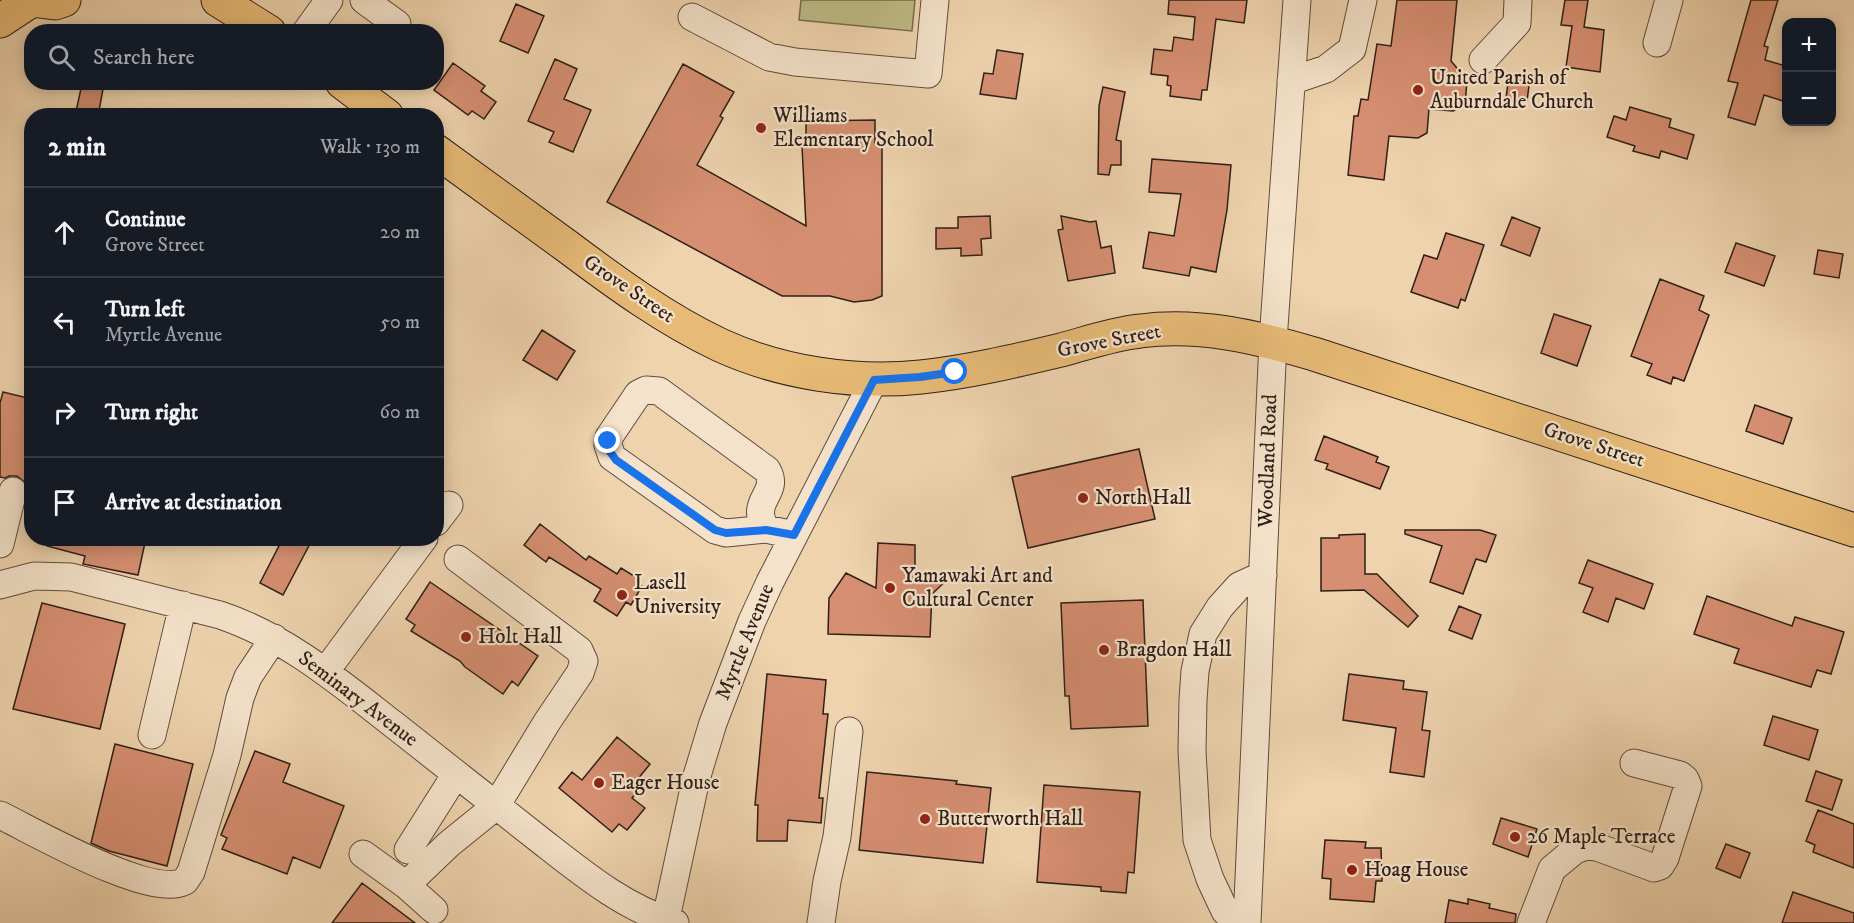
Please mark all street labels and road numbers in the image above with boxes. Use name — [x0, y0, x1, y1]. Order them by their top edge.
street label: Grove Street — [578, 249, 680, 329]
street label: Grove Street — [1055, 318, 1163, 364]
street label: Woodland Road — [1253, 393, 1283, 529]
street label: Grove Street — [1540, 416, 1648, 474]
street label: Myrtle Avenue — [710, 580, 780, 704]
street label: Seminary Avenue — [293, 645, 423, 753]

